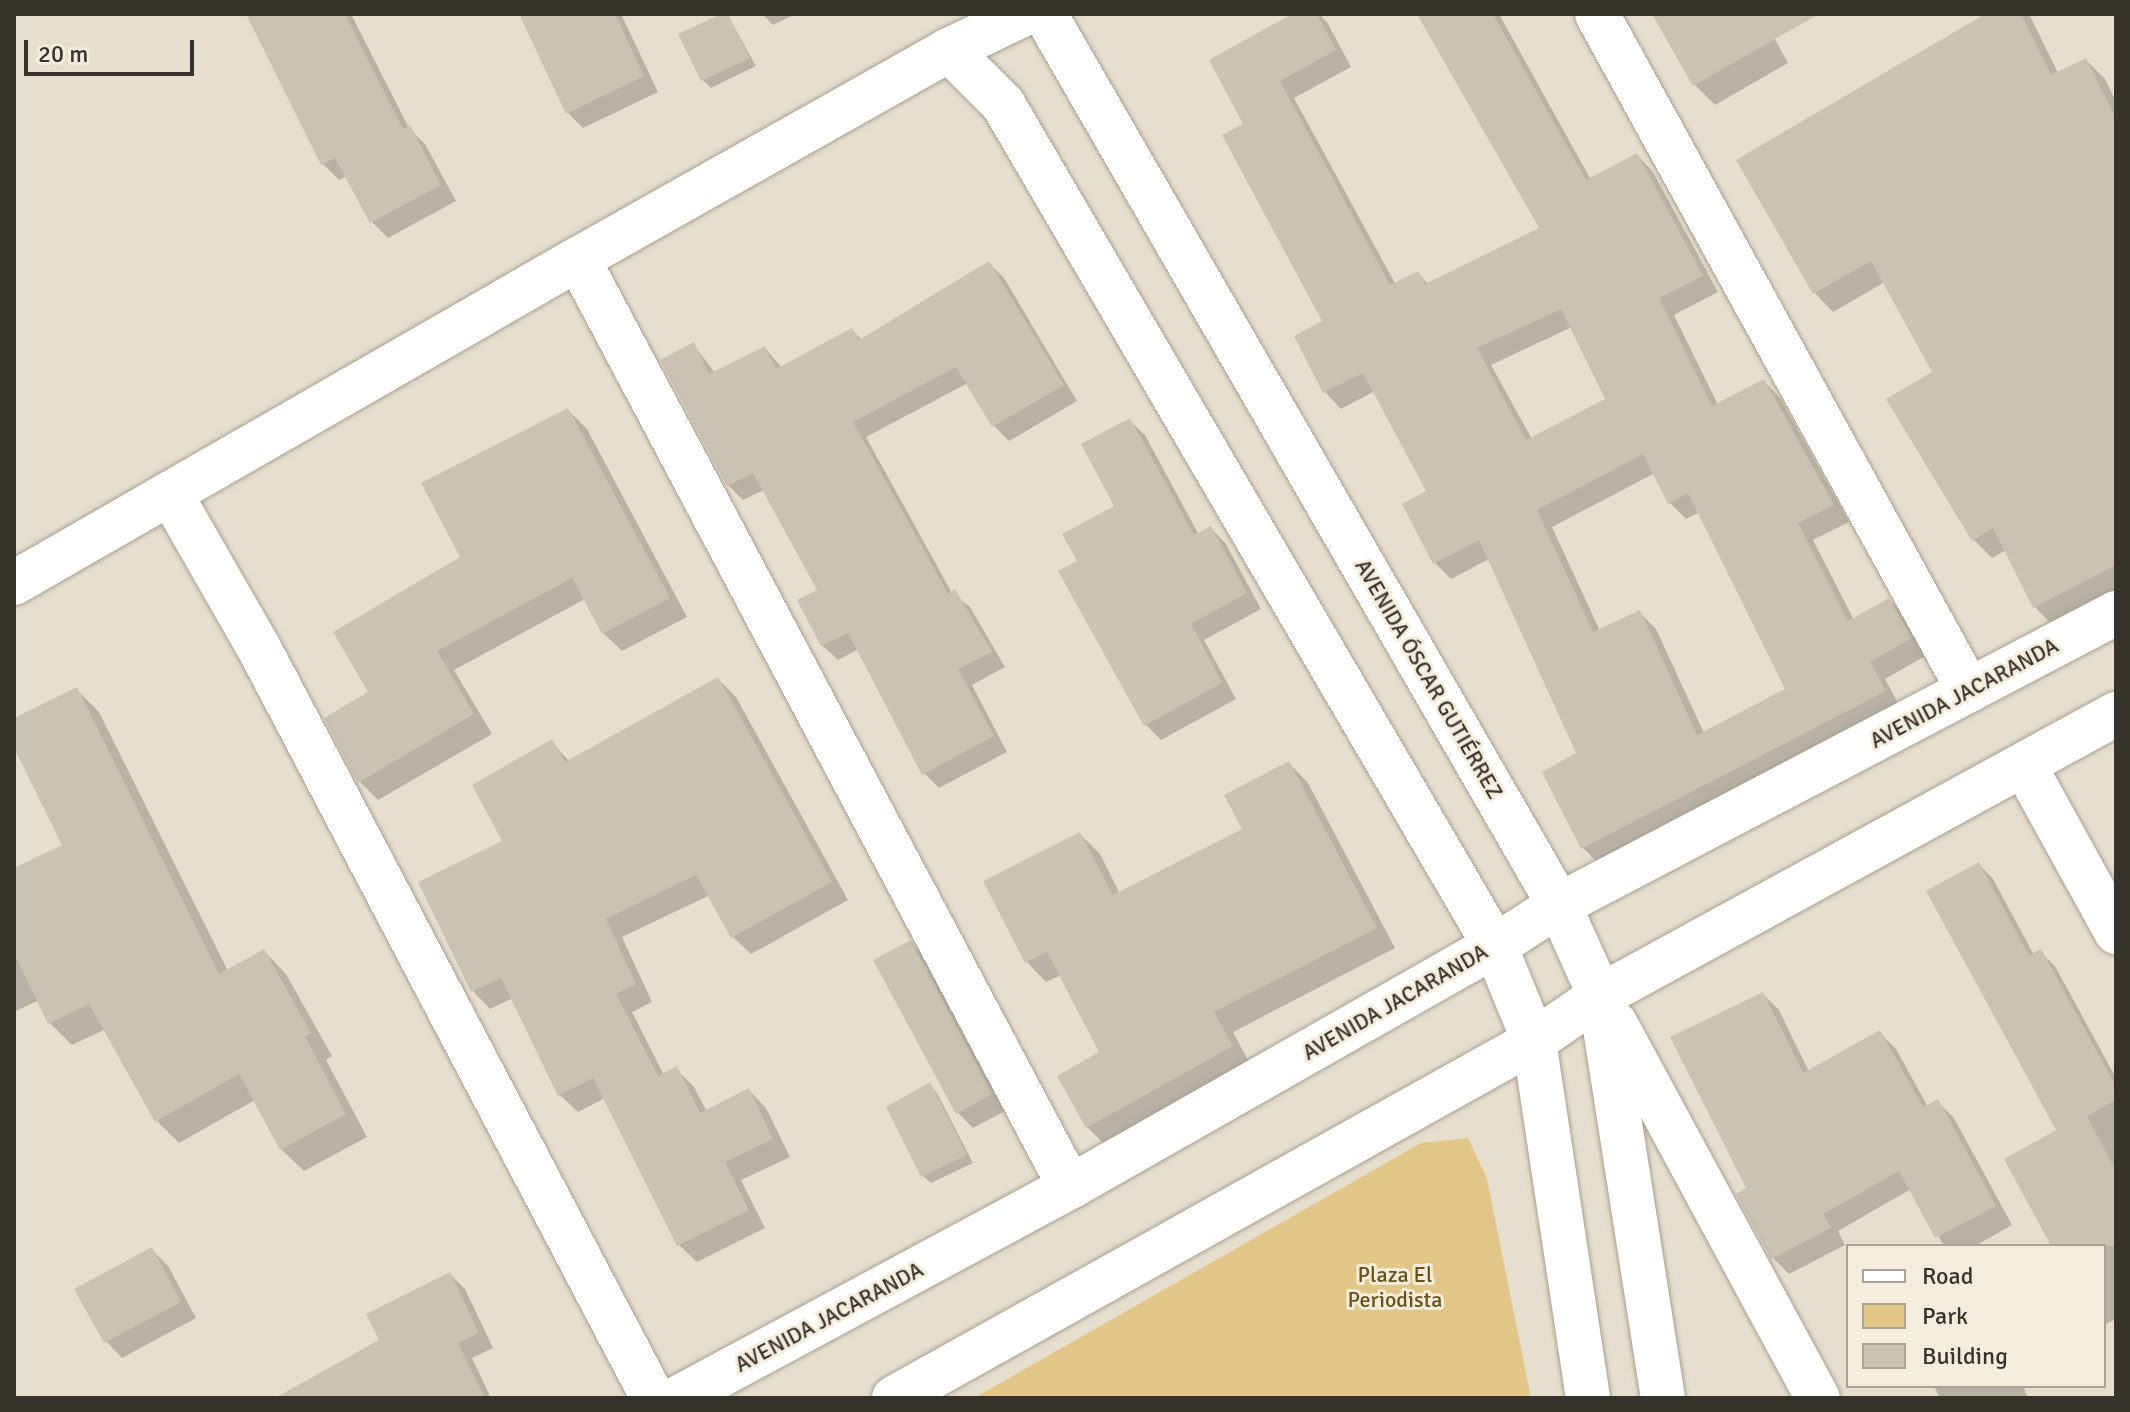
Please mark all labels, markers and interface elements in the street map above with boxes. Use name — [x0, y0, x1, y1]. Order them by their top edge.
scale bar — [28, 24, 198, 74]
text: 20 m — [38, 39, 88, 69]
street label: AVENIDA ÓSCAR GUTIÉRREZ — [1349, 554, 1509, 804]
street label: AVENIDA JACARANDA — [1865, 632, 2063, 754]
street label: AVENIDA JACARANDA — [1298, 938, 1492, 1066]
legend — [1846, 1244, 2106, 1388]
street label: AVENIDA JACARANDA — [730, 1256, 928, 1378]
park label: Plaza El Periodista — [1348, 1261, 1442, 1312]
text: Road — [1922, 1261, 1973, 1291]
text: Park — [1922, 1301, 1968, 1331]
text: Building — [1922, 1341, 2008, 1371]

